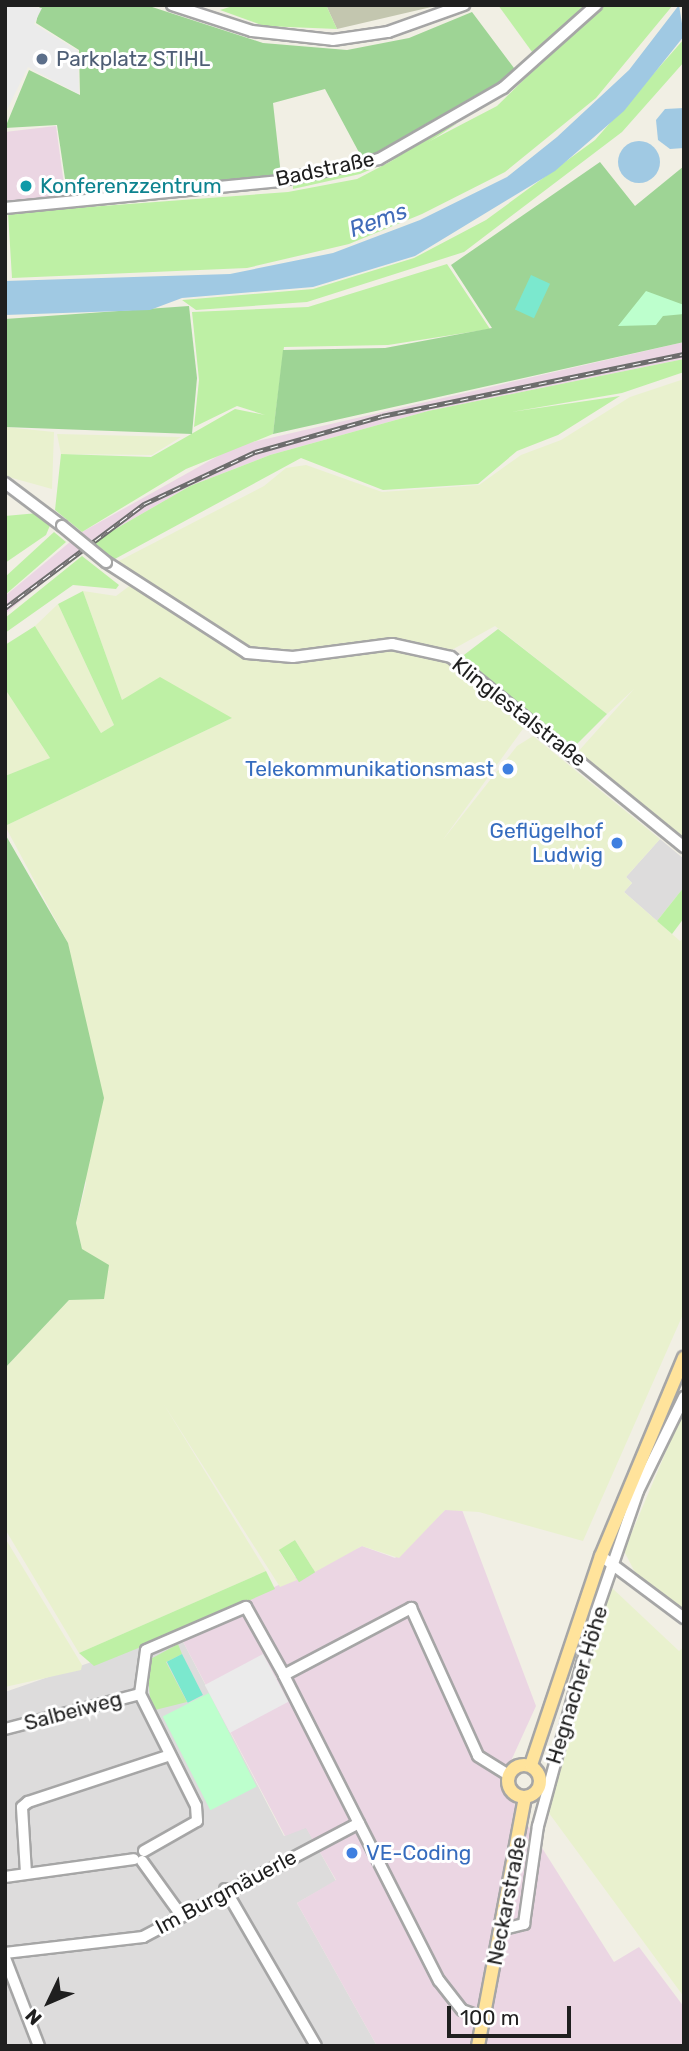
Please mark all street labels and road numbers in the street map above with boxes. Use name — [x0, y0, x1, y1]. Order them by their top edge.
street label: Badstraße — [273, 146, 377, 192]
street label: Klinglestalstraße — [447, 652, 591, 772]
street label: Hegnacher Höhe — [541, 1603, 613, 1767]
street label: Salbeiweg — [21, 1686, 125, 1736]
street label: Neckarstraße — [482, 1835, 532, 1967]
street label: Im Burgmäuerle — [151, 1844, 301, 1940]

